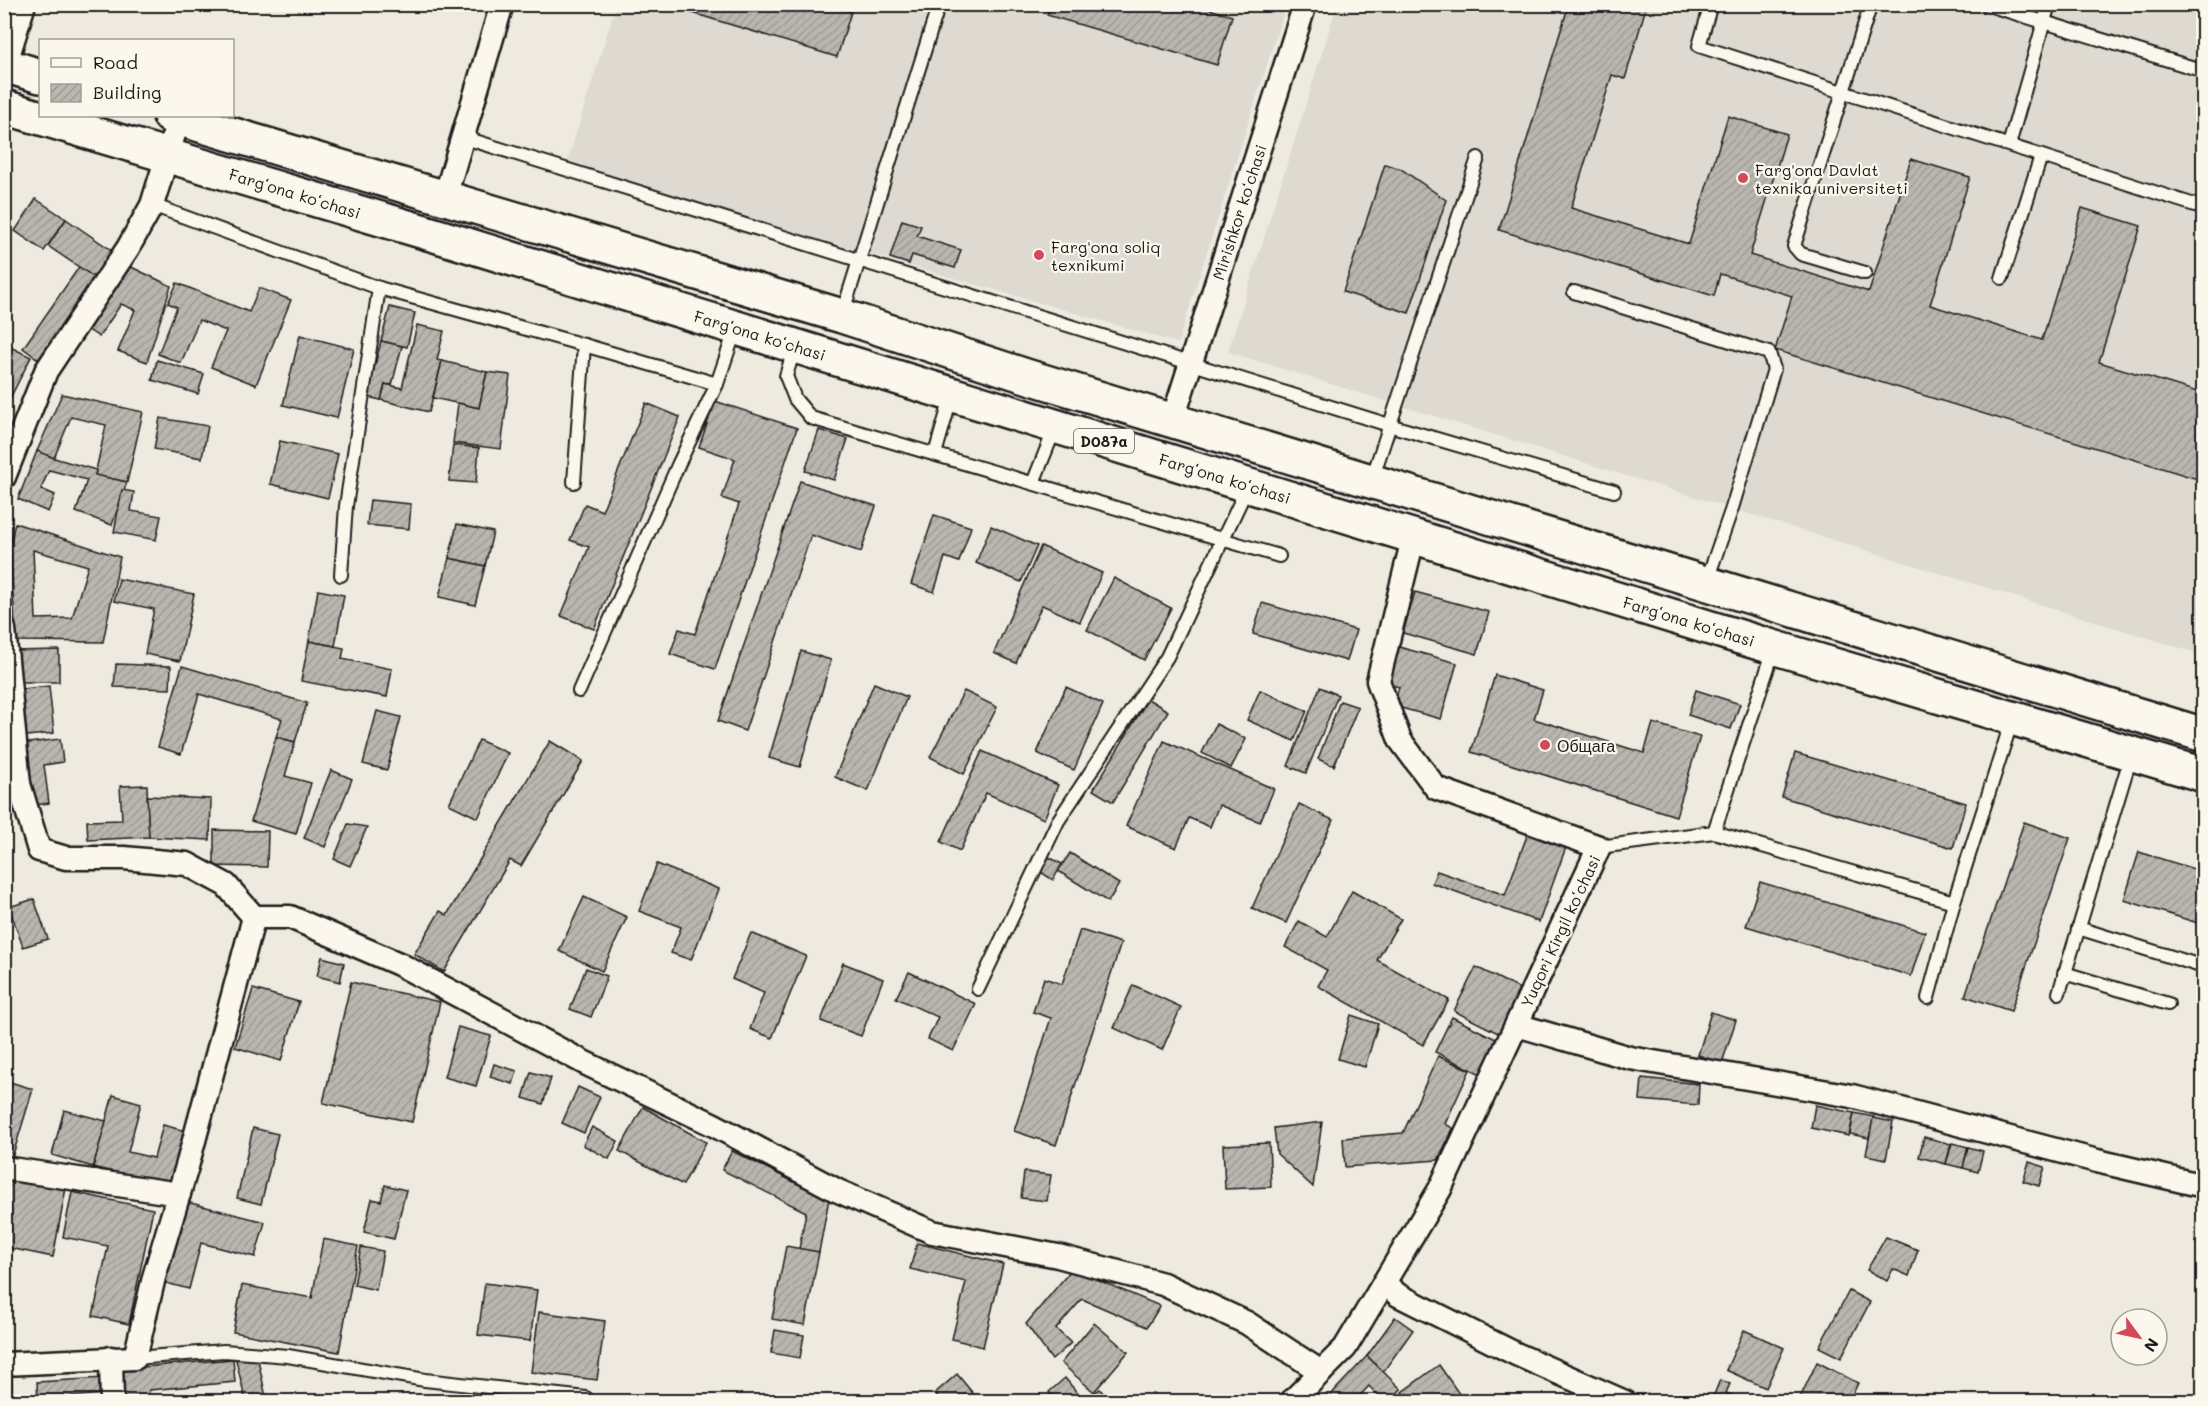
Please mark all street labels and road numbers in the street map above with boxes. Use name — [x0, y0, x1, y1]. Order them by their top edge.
street label: Mirishkor koʻchasi — [1207, 141, 1271, 283]
street label: Fargʻona koʻchasi — [227, 163, 363, 223]
street label: Fargʻona koʻchasi — [692, 305, 828, 365]
road number: D087a — [1074, 429, 1134, 453]
street label: Fargʻona koʻchasi — [1157, 448, 1293, 508]
street label: Fargʻona koʻchasi — [1621, 591, 1757, 651]
street label: Yuqori Kirgil koʻchasi — [1515, 851, 1605, 1011]

